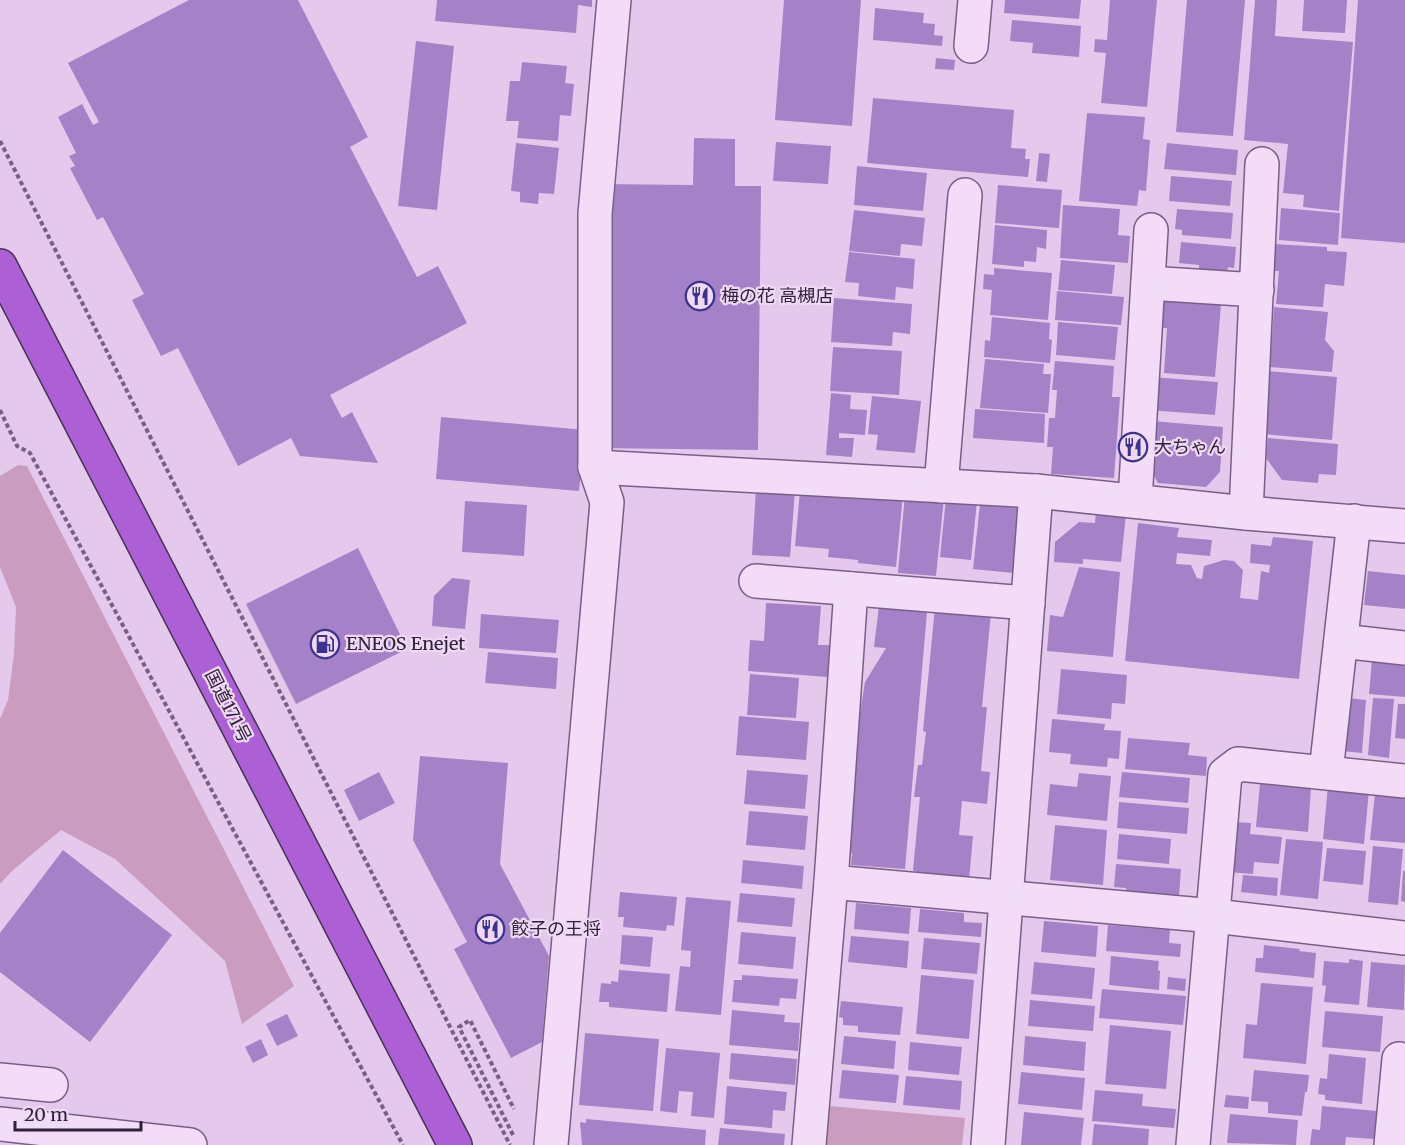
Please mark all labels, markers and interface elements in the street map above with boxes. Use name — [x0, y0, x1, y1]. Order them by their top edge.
restaurant icon: 梅の花 高槻店 — [684, 280, 716, 312]
place label: 梅の花 高槻店 — [721, 284, 833, 307]
restaurant icon: 大ちゃん — [1117, 431, 1149, 463]
place label: 大ちゃん — [1154, 435, 1226, 458]
fuel station icon: ENEOS Enejet — [309, 628, 341, 660]
place label: ENEOS Enejet — [346, 632, 465, 655]
street label: 国道171号 — [200, 665, 257, 746]
restaurant icon: 餃子の王将 — [474, 913, 506, 945]
place label: 餃子の王将 — [511, 917, 601, 940]
scale bar — [15, 1094, 141, 1132]
text: 20 m — [24, 1103, 68, 1126]

